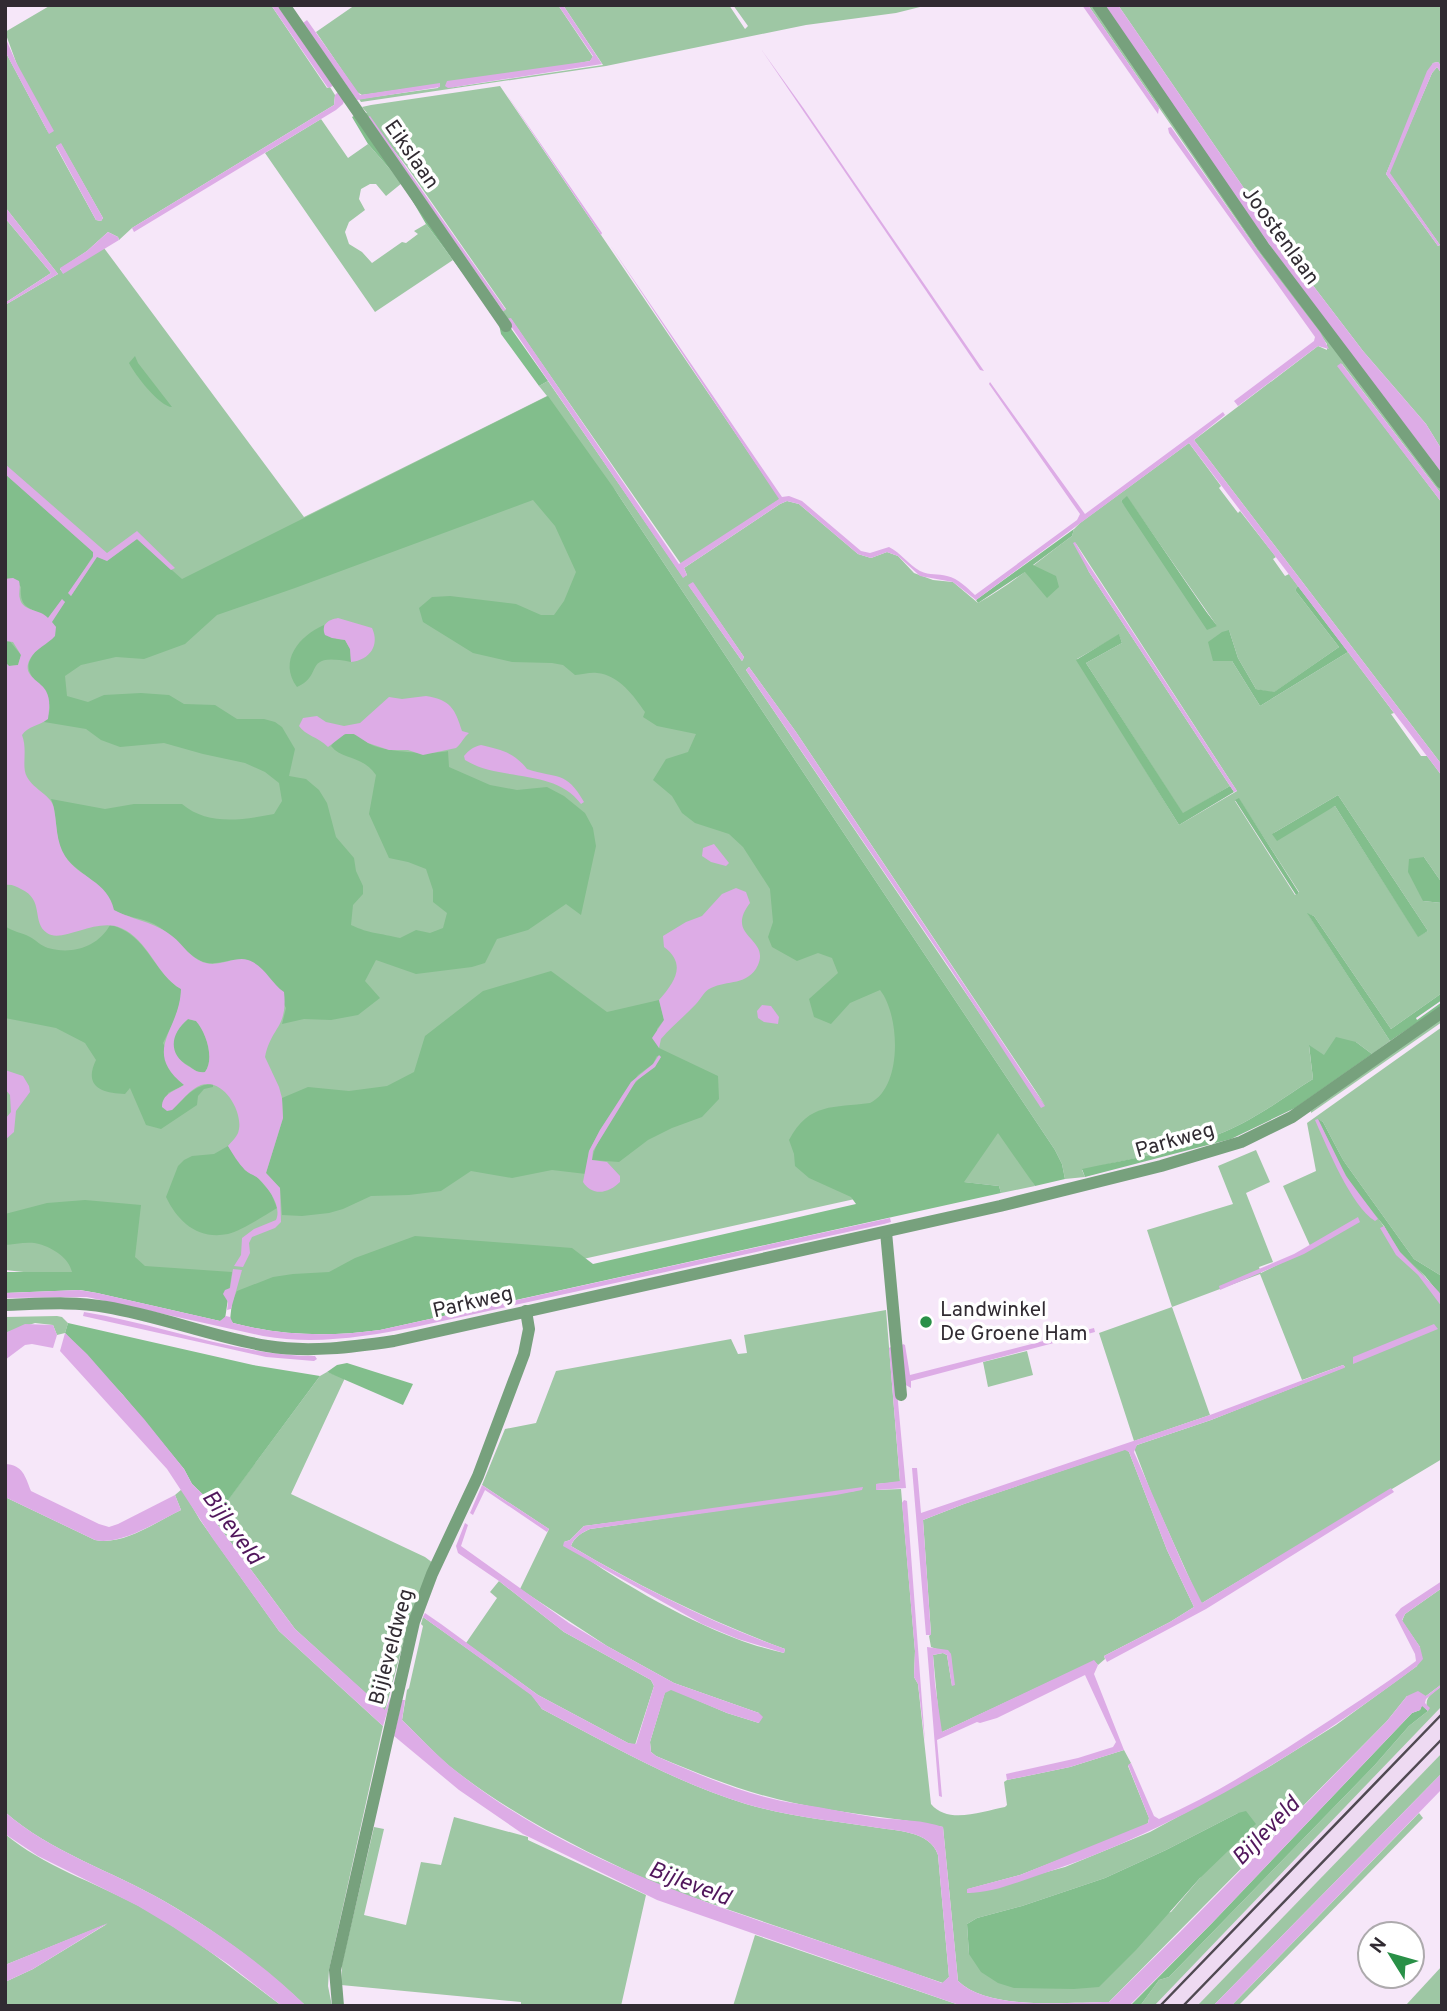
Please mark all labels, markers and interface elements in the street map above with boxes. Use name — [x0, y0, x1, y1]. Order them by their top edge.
street label: Eikslaan — [377, 115, 445, 195]
street label: Joostenlaan — [1235, 181, 1325, 291]
street label: Parkweg — [1132, 1117, 1218, 1165]
street label: Parkweg — [430, 1281, 516, 1325]
place label: Landwinkel De Groene Ham — [940, 1297, 1088, 1348]
marker: Landwinkel De Groene Ham — [918, 1314, 934, 1330]
water label: Bijleveld — [194, 1485, 269, 1572]
street label: Bijleveldweg — [364, 1586, 420, 1708]
water label: Bijleveld — [1227, 1790, 1308, 1873]
water label: Bijleveld — [644, 1856, 735, 1914]
north arrow — [1356, 1920, 1426, 1990]
text: N — [1365, 1933, 1393, 1959]

